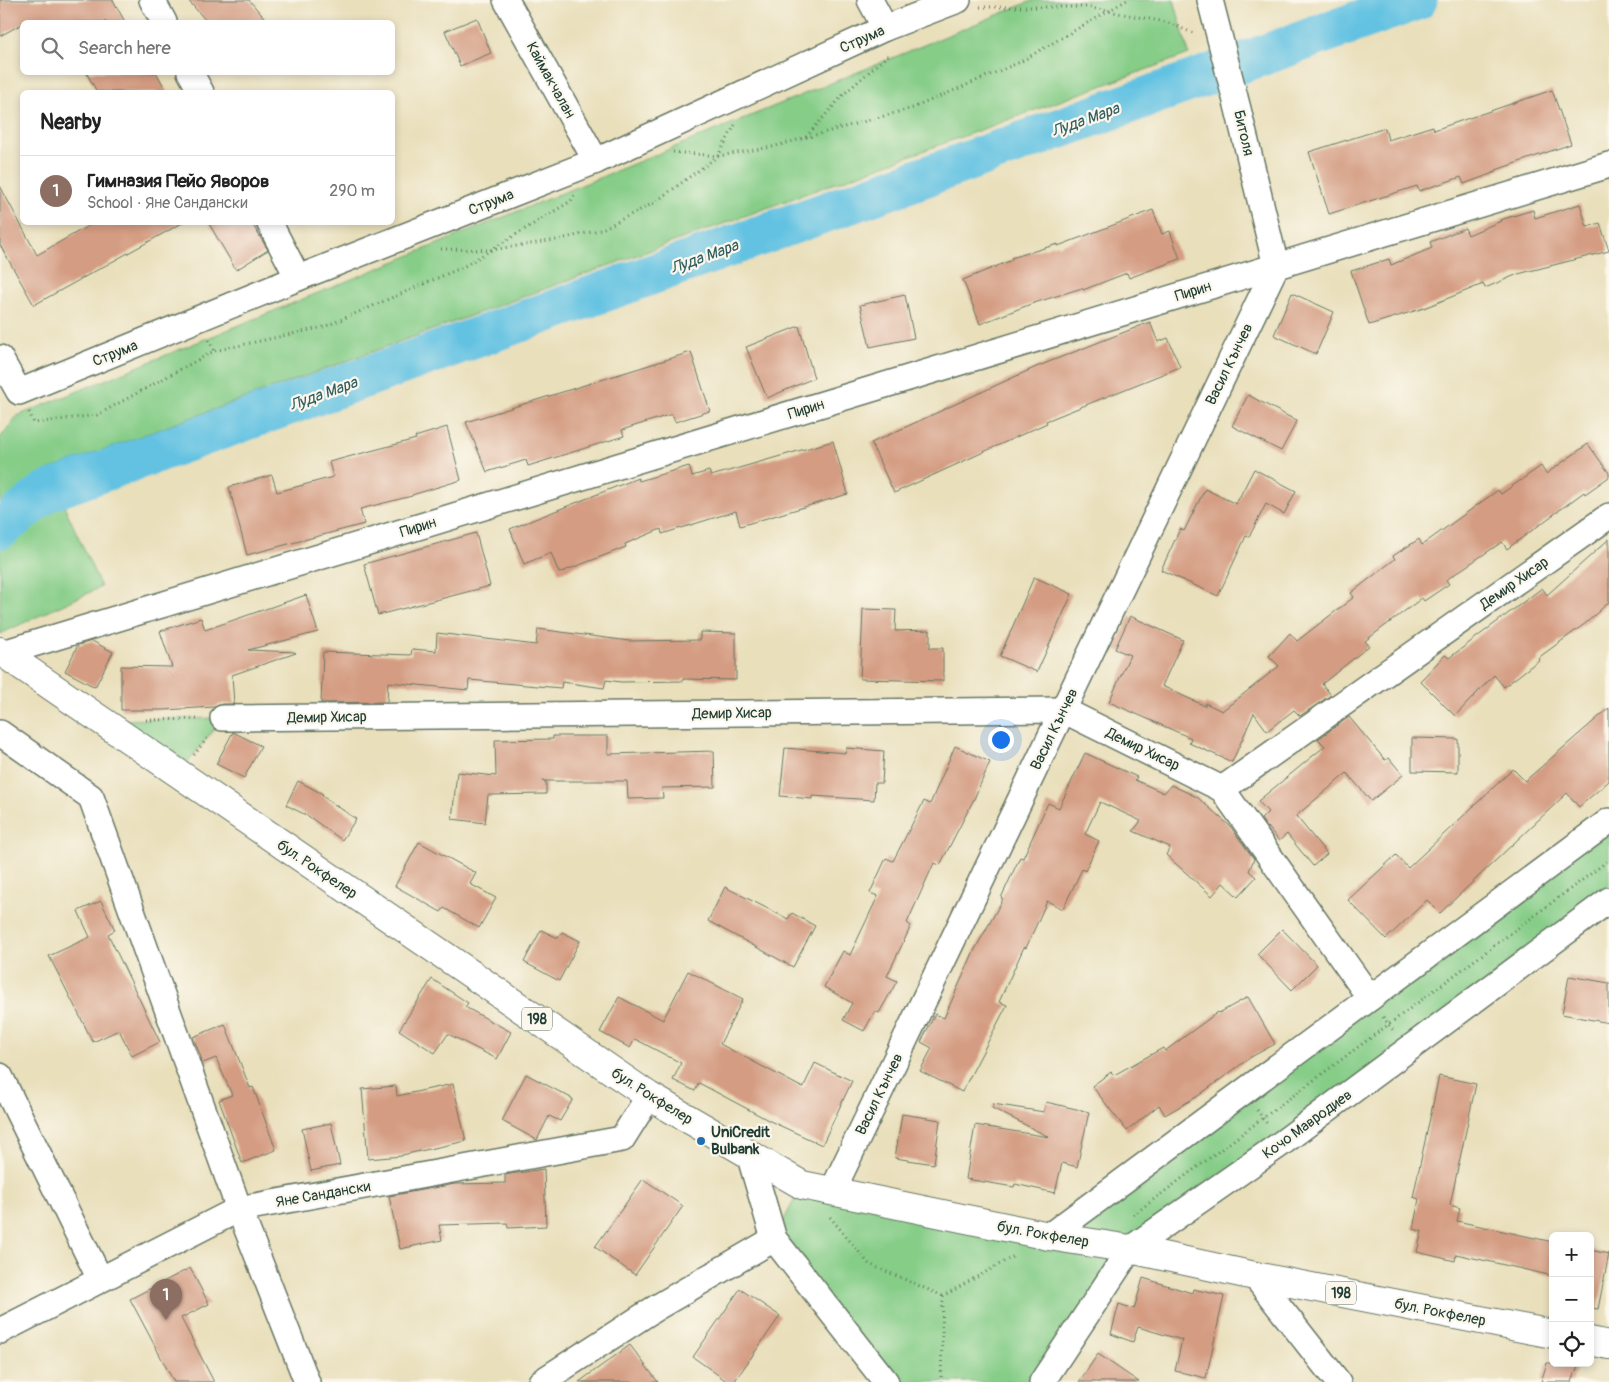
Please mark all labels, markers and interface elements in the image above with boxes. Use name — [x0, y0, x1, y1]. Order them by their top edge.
search box — [20, 20, 395, 75]
street label: Струма — [837, 21, 888, 58]
icon: search — [38, 34, 66, 62]
text: Search here — [78, 36, 171, 60]
street label: Каймакчалан — [522, 39, 579, 122]
water label: Луда Мара — [1049, 98, 1124, 141]
street label: Битоля — [1229, 108, 1258, 158]
text: Nearby — [40, 109, 101, 136]
text: Гимназия Пейо Яворов — [87, 169, 269, 193]
text: 1 — [53, 181, 59, 201]
text: 290 m — [329, 181, 375, 201]
street label: Струма — [466, 185, 517, 220]
text: School · Яне Сандански — [87, 193, 248, 213]
water label: Луда Мара — [668, 235, 743, 278]
street label: Пирин — [1173, 277, 1214, 306]
street label: Васил Кънчев — [1201, 320, 1257, 408]
street label: Струма — [90, 336, 141, 371]
water label: Луда Мара — [287, 372, 362, 415]
street label: Пирин — [786, 395, 827, 424]
street label: Пирин — [398, 513, 439, 542]
street label: Демир Хисар — [1475, 553, 1552, 615]
street label: Васил Кънчев — [1026, 685, 1082, 773]
street label: Демир Хисар — [691, 703, 772, 724]
street label: Демир Хисар — [286, 707, 367, 728]
street label: Демир Хисар — [1102, 723, 1183, 775]
your location — [988, 727, 1014, 753]
street label: бул. Рокфелер — [273, 836, 361, 903]
road number: 198 — [522, 1008, 552, 1030]
street label: Васил Кънчев — [851, 1050, 907, 1138]
street label: бул. Рокфелер — [607, 1064, 696, 1129]
street label: Кочо Мавродиев — [1259, 1085, 1356, 1163]
place label: UniCredit Bulbank — [711, 1123, 771, 1159]
marker: UniCredit Bulbank — [695, 1135, 707, 1147]
street label: Яне Сандански — [274, 1177, 372, 1212]
street label: бул. Рокфелер — [995, 1217, 1090, 1252]
map controls — [1549, 1232, 1594, 1367]
button: + — [1549, 1232, 1594, 1277]
button: − — [1549, 1277, 1594, 1322]
pin: 1 — [150, 1279, 182, 1320]
road number: 198 — [1326, 1282, 1356, 1305]
street label: бул. Рокфелер — [1392, 1294, 1487, 1331]
button: locate — [1549, 1322, 1594, 1367]

